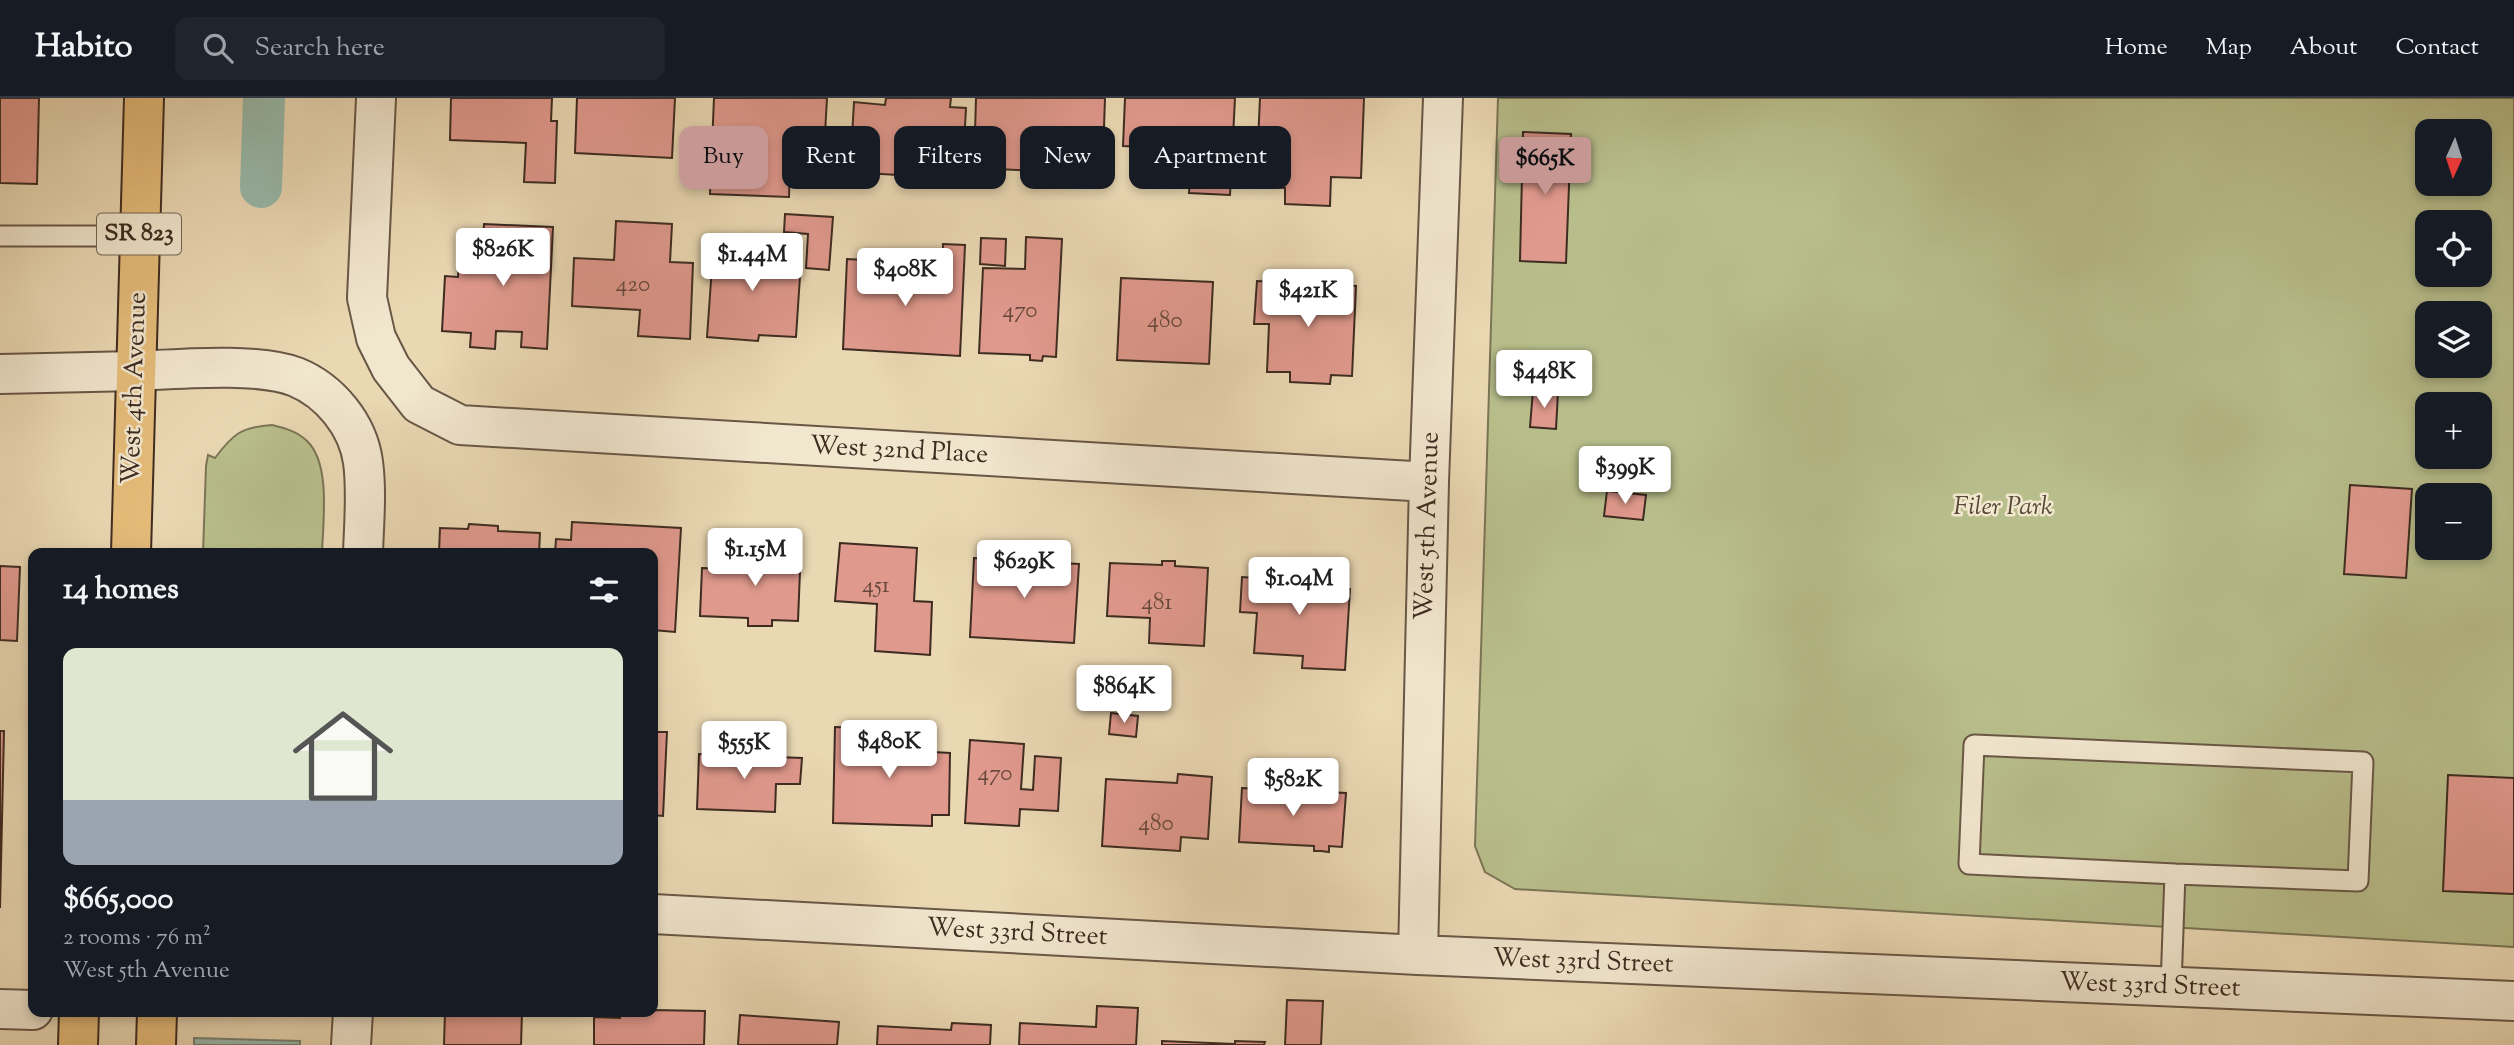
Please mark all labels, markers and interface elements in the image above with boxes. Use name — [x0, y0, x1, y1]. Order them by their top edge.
search box — [175, 17, 665, 80]
text: Habito — [35, 24, 133, 72]
icon: search — [199, 29, 237, 67]
text: Search here — [255, 30, 385, 67]
text: Home — [2105, 31, 2168, 65]
text: Map — [2206, 31, 2252, 65]
text: About — [2290, 31, 2357, 65]
text: Contact — [2395, 31, 2479, 65]
north arrow — [2415, 119, 2492, 196]
map controls — [2415, 119, 2492, 560]
chip: Buy — [679, 126, 768, 189]
chip: Rent — [782, 126, 880, 189]
chip: Filters — [894, 126, 1006, 189]
chip: New — [1020, 126, 1115, 189]
chip: Apartment — [1129, 126, 1291, 189]
pin: $665K — [1496, 138, 1594, 197]
text: $665K — [1515, 143, 1575, 176]
button: locate — [2415, 210, 2492, 287]
road number: SR 823 — [97, 214, 181, 254]
pin: $826K — [454, 228, 552, 288]
text: $826K — [472, 234, 534, 267]
pin: $1.44M — [695, 234, 809, 293]
text: $1.44M — [717, 239, 787, 272]
pin: $408K — [856, 248, 954, 308]
text: $408K — [873, 254, 937, 287]
house number: 420 — [616, 269, 650, 302]
pin: $421K — [1259, 270, 1357, 329]
text: $421K — [1278, 275, 1338, 308]
street label: West 4th Avenue — [113, 291, 157, 485]
house number: 470 — [1003, 295, 1037, 328]
button: layers — [2415, 301, 2492, 378]
house number: 480 — [1147, 305, 1183, 338]
pin: $448K — [1495, 350, 1593, 410]
text: $448K — [1512, 356, 1576, 389]
button: + — [2415, 392, 2492, 469]
street label: West 32nd Place — [809, 428, 989, 474]
street label: West 5th Avenue — [1406, 431, 1450, 621]
pin: $399K — [1576, 446, 1674, 506]
text: $399K — [1595, 452, 1655, 485]
button: − — [2415, 483, 2492, 560]
park label: Filer Park — [1953, 489, 2053, 526]
pin: $1.15M — [698, 528, 812, 588]
text: $1.15M — [724, 534, 786, 567]
pin: $629K — [975, 540, 1073, 600]
text: $629K — [993, 546, 1055, 579]
pin: $1.04M — [1242, 558, 1356, 617]
text: $1.04M — [1264, 563, 1334, 596]
text: 14 homes — [63, 569, 179, 612]
house number: 451 — [862, 570, 890, 603]
icon: filters — [585, 571, 623, 609]
house number: 481 — [1142, 587, 1173, 620]
pin: $864K — [1075, 666, 1173, 725]
text: $864K — [1093, 671, 1156, 704]
icon: home — [280, 693, 406, 819]
pin: $480K — [840, 720, 938, 780]
pin: $555K — [695, 722, 793, 781]
text: $480K — [857, 726, 921, 759]
text: $555K — [718, 727, 770, 760]
house number: 470 — [978, 758, 1012, 791]
pin: $582K — [1244, 758, 1342, 818]
text: $582K — [1264, 764, 1322, 797]
house number: 480 — [1138, 808, 1174, 841]
text: $665,000 — [63, 879, 173, 922]
street label: West 33rd Street — [926, 910, 1108, 956]
text: 2 rooms · 76 m² — [63, 922, 211, 955]
street label: West 33rd Street — [1492, 940, 1674, 984]
text: West 5th Avenue — [63, 955, 230, 988]
street label: West 33rd Street — [2059, 964, 2241, 1008]

